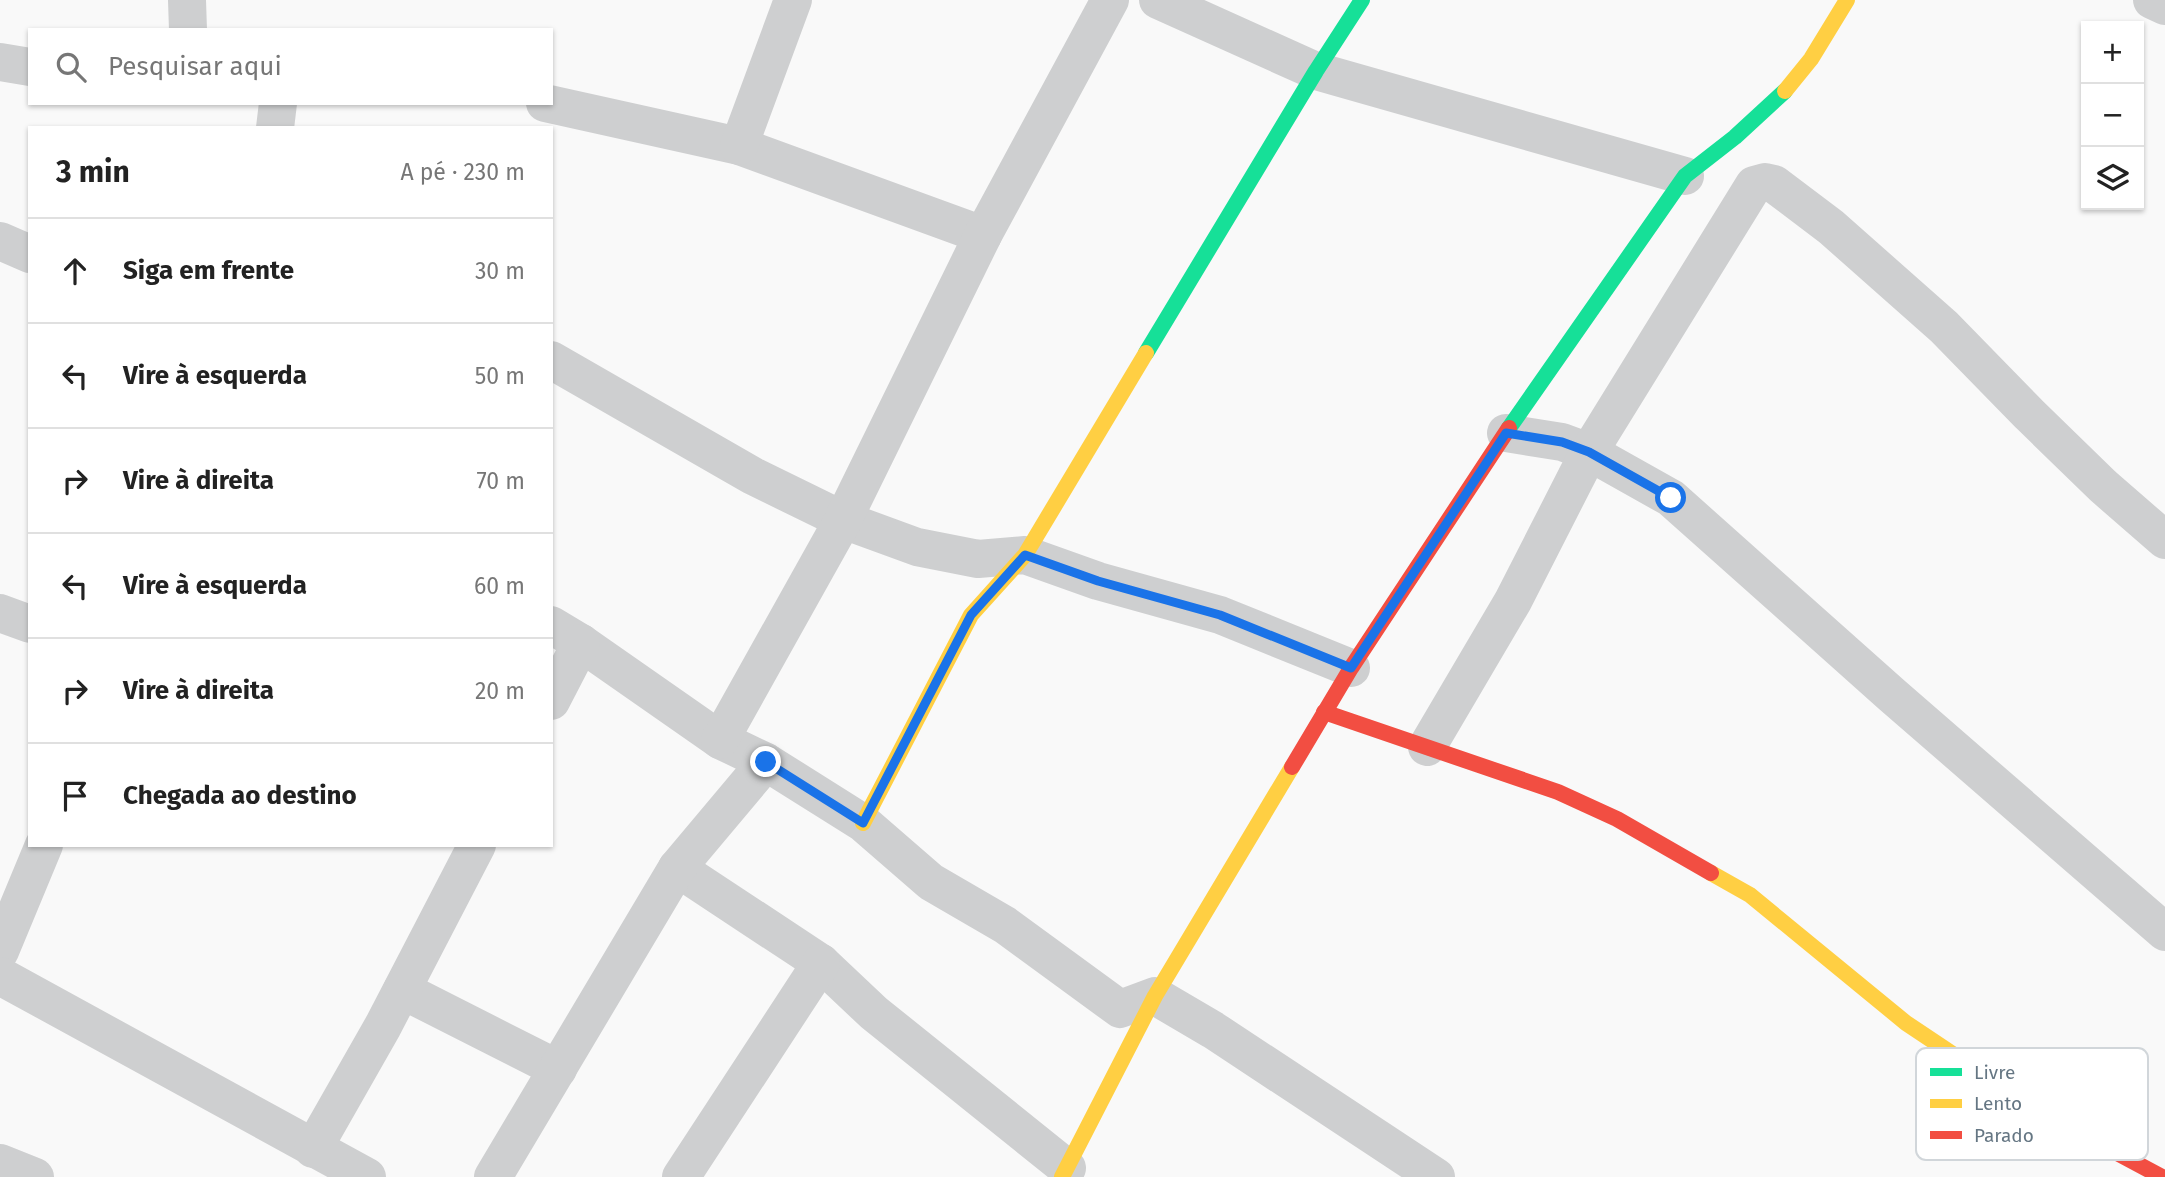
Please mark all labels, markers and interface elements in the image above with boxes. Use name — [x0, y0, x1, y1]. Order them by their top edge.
map controls — [2081, 21, 2144, 210]
button: + — [2081, 21, 2144, 84]
search box — [28, 28, 553, 105]
icon: search — [52, 48, 90, 86]
text: Pesquisar aqui — [108, 51, 282, 82]
button: − — [2081, 84, 2144, 147]
button: layers — [2081, 147, 2144, 210]
text: 3 min — [56, 154, 130, 190]
text: A pé · 230 m — [400, 158, 525, 186]
icon: ahead — [56, 252, 94, 290]
text: Siga em frente — [123, 255, 294, 286]
text: 30 m — [475, 257, 525, 285]
icon: left — [56, 357, 94, 395]
text: Vire à esquerda — [123, 360, 307, 391]
text: 50 m — [475, 362, 525, 390]
icon: right — [56, 462, 94, 500]
text: Vire à direita — [123, 465, 274, 496]
text: 70 m — [476, 467, 525, 495]
route start — [1655, 482, 1686, 513]
icon: left — [56, 567, 94, 605]
text: Vire à esquerda — [123, 570, 307, 601]
text: 60 m — [474, 572, 525, 600]
icon: right — [56, 672, 94, 710]
text: Vire à direita — [123, 675, 274, 706]
text: 20 m — [475, 677, 525, 705]
route end — [750, 746, 781, 777]
icon: arrive — [56, 777, 94, 815]
text: Chegada ao destino — [123, 780, 357, 811]
legend — [1916, 1048, 2148, 1160]
text: Livre — [1974, 1061, 2015, 1084]
text: Lento — [1974, 1092, 2022, 1115]
text: Parado — [1974, 1124, 2034, 1147]

